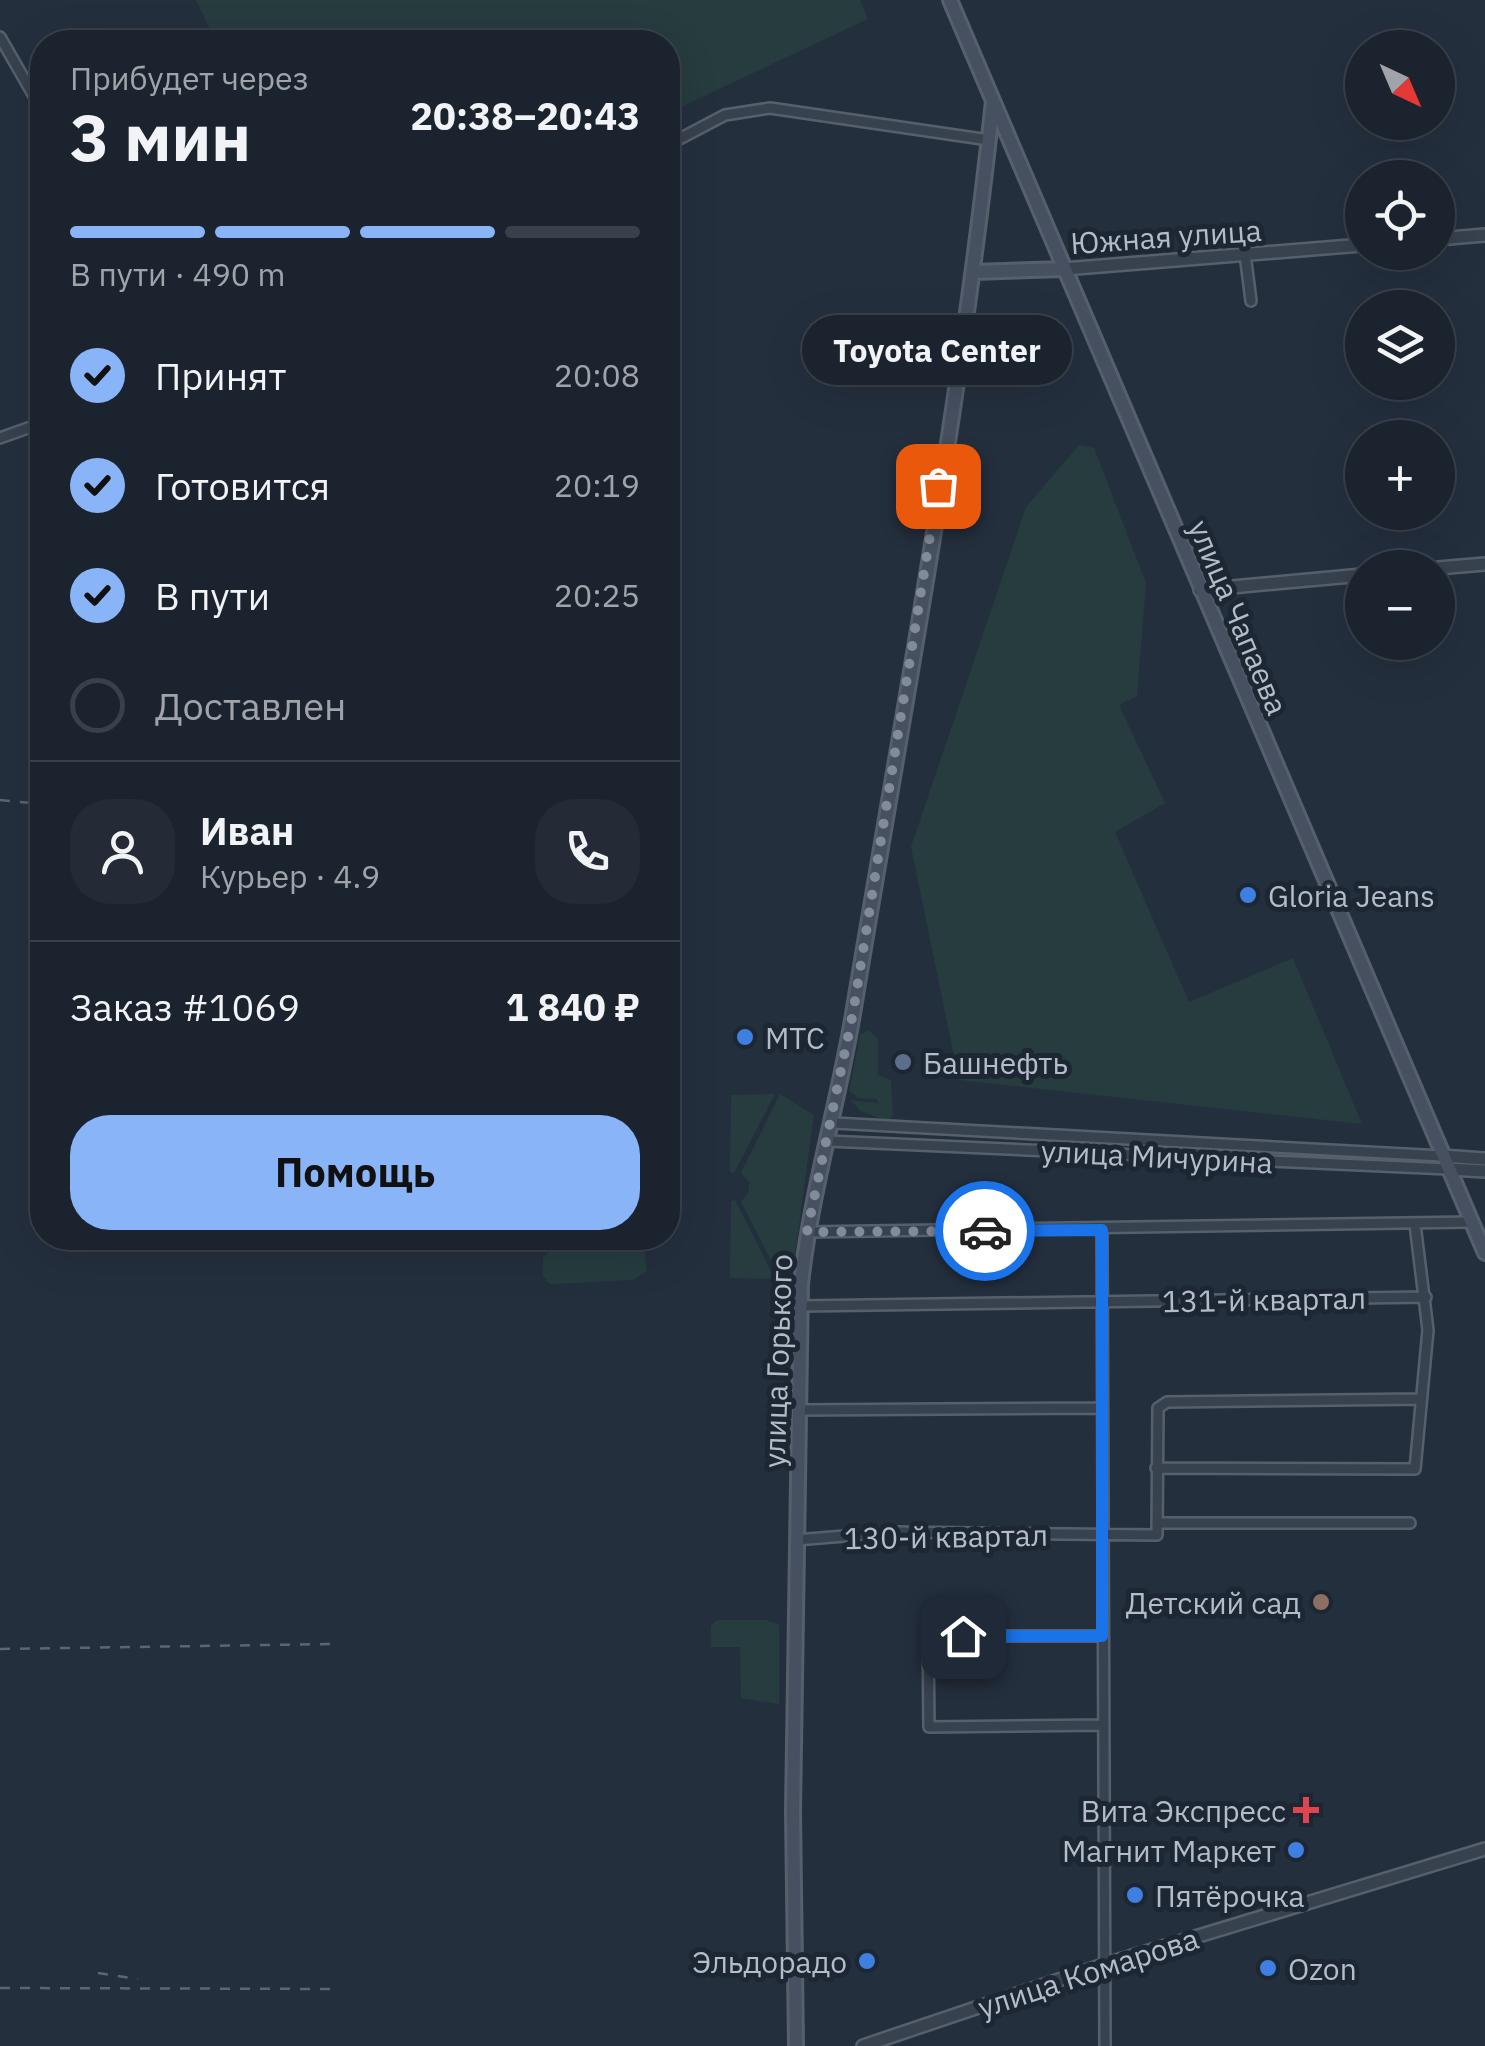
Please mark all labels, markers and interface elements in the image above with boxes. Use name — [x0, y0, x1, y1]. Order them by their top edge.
north arrow — [1345, 30, 1455, 140]
map controls — [1345, 30, 1455, 660]
text: Прибудет через — [70, 57, 309, 99]
text: 20:38–20:43 — [410, 91, 640, 140]
text: 3 мин — [70, 94, 251, 179]
button: locate — [1345, 160, 1455, 270]
street label: Южная улица — [1069, 210, 1263, 262]
text: В пути · 490 m — [70, 253, 286, 295]
button: layers — [1345, 290, 1455, 400]
callout: Toyota Center — [803, 316, 1073, 386]
text: Toyota Center — [833, 329, 1041, 371]
icon: check — [70, 348, 125, 403]
text: Принят — [155, 351, 286, 400]
text: 20:08 — [554, 354, 640, 396]
button: + — [1345, 420, 1455, 530]
pin — [896, 444, 981, 529]
icon: check — [70, 458, 125, 513]
icon: bag — [911, 459, 966, 514]
text: Готовится — [155, 461, 330, 510]
text: 20:19 — [554, 464, 640, 506]
street label: улица Чапаева — [1180, 514, 1298, 720]
button: − — [1345, 550, 1455, 660]
icon: check — [70, 568, 125, 623]
text: В пути — [155, 571, 270, 620]
text: 20:25 — [554, 574, 640, 616]
text: Доставлен — [155, 681, 346, 730]
button: person — [70, 799, 175, 904]
button: phone — [535, 799, 640, 904]
text: Иван — [200, 806, 294, 855]
text: Курьер · 4.9 — [200, 855, 380, 897]
place label: Gloria Jeans — [1268, 876, 1435, 915]
marker: Gloria Jeans — [1237, 884, 1259, 906]
text: Заказ #1069 — [70, 982, 300, 1031]
text: 1 840 ₽ — [506, 982, 640, 1031]
place label: МТС — [765, 1018, 825, 1057]
marker: МТС — [734, 1026, 756, 1048]
place label: Башнефть — [923, 1043, 1068, 1082]
marker: Башнефть — [892, 1051, 914, 1073]
button: Помощь — [70, 1115, 640, 1230]
street label: улица Мичурина — [1040, 1130, 1274, 1182]
courier — [935, 1181, 1035, 1281]
icon: car — [958, 1204, 1013, 1259]
street label: улица Горького — [754, 1253, 800, 1469]
street label: 131-й квартал — [1162, 1278, 1366, 1320]
street label: 130-й квартал — [844, 1515, 1048, 1557]
place label: Детский сад — [1126, 1583, 1301, 1622]
marker: Детский сад — [1310, 1591, 1332, 1613]
pin — [921, 1594, 1006, 1679]
icon: home — [936, 1609, 991, 1664]
place label: Вита Экспресс — [1081, 1791, 1286, 1830]
marker: Вита Экспресс — [1295, 1799, 1317, 1821]
place label: Магнит Маркет — [1062, 1831, 1276, 1870]
marker: Магнит Маркет — [1285, 1839, 1307, 1861]
place label: Пятёрочка — [1155, 1876, 1305, 1915]
marker: Пятёрочка — [1124, 1884, 1146, 1906]
street label: улица Комарова — [973, 1918, 1203, 2026]
place label: Эльдорадо — [692, 1942, 847, 1981]
place label: Ozon — [1288, 1949, 1357, 1988]
marker: Эльдорадо — [856, 1950, 878, 1972]
marker: Ozon — [1257, 1957, 1279, 1979]

